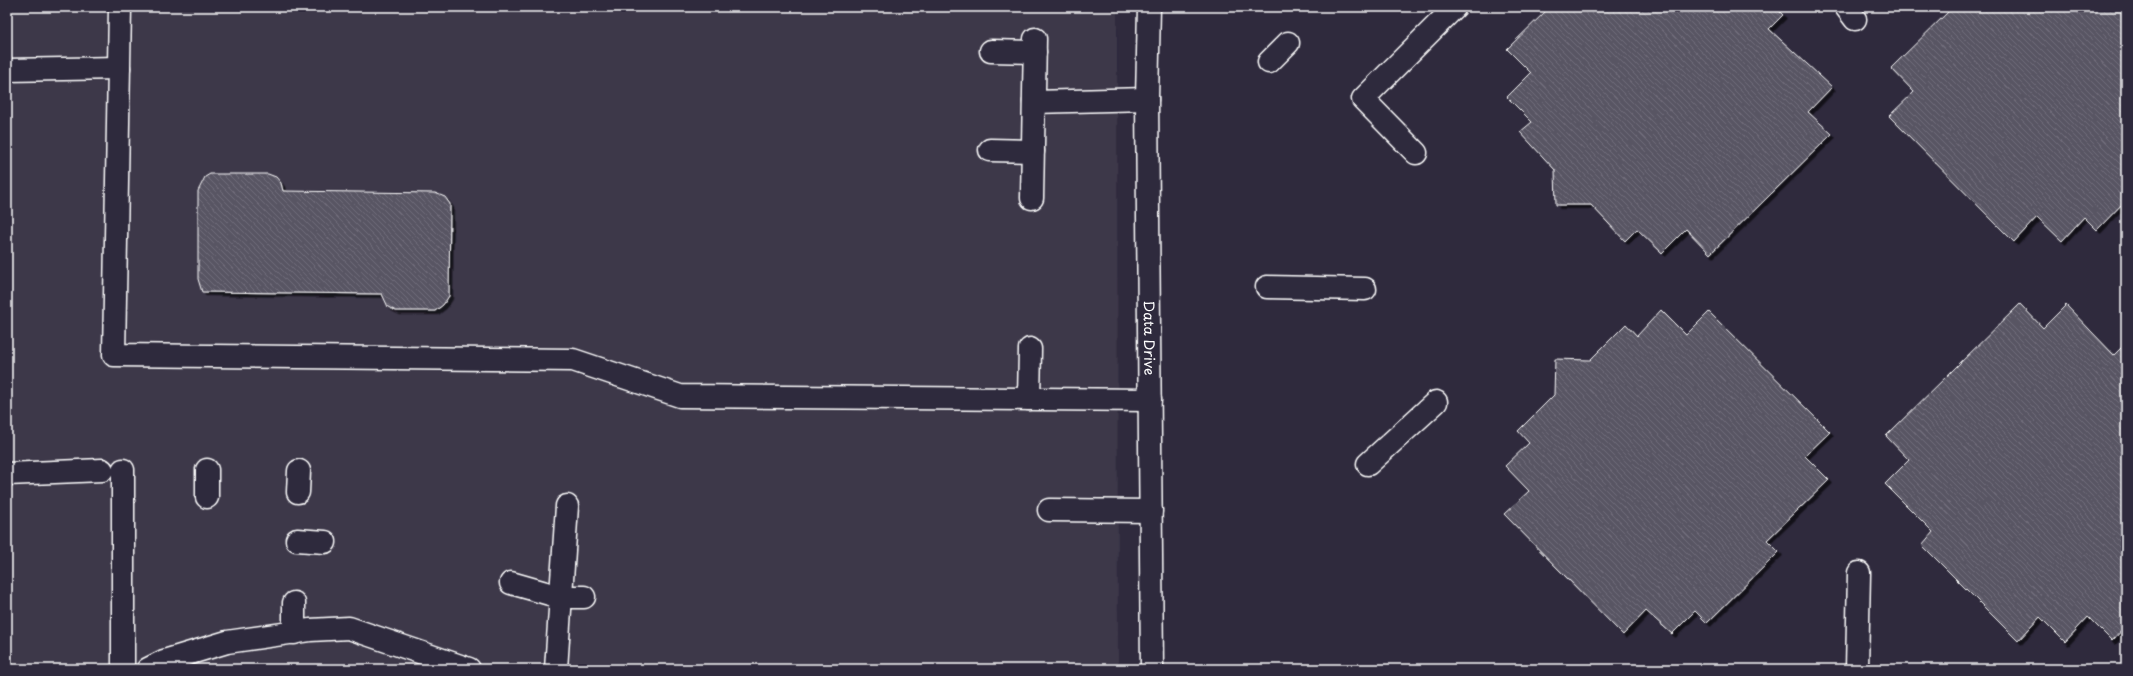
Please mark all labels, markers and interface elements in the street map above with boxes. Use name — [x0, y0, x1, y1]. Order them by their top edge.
street label: Data Drive — [1139, 300, 1160, 375]

